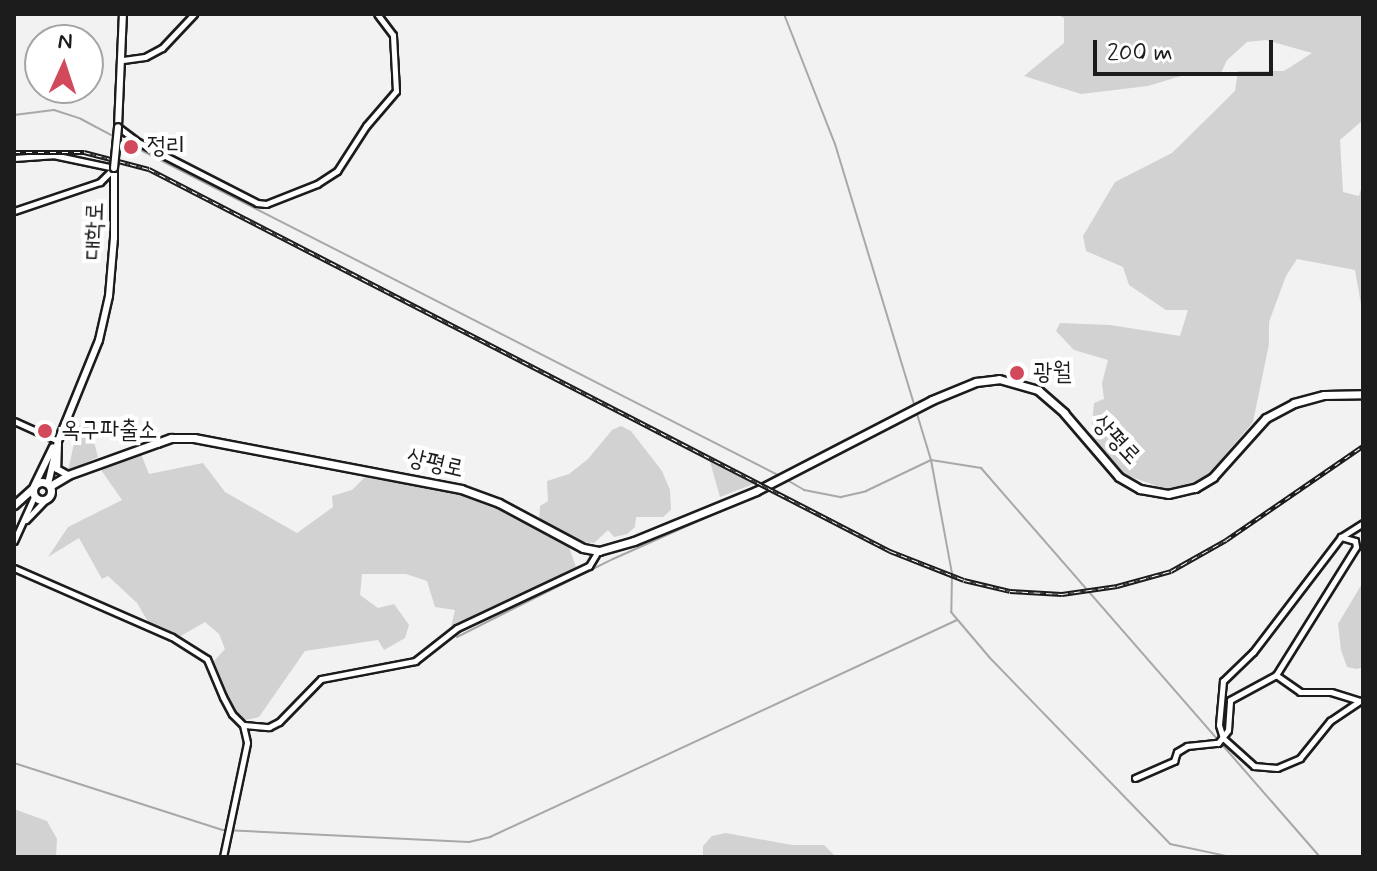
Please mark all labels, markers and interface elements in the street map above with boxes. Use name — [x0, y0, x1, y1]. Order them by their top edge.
north arrow — [24, 24, 104, 104]
scale bar — [1097, 24, 1277, 74]
text: N — [57, 28, 73, 56]
text: 200 m — [1107, 38, 1173, 69]
place label: 정리 — [147, 133, 186, 161]
marker: 정리 — [122, 138, 140, 156]
street label: 대학로 — [80, 202, 110, 260]
place label: 광월 — [1033, 359, 1072, 387]
marker: 광월 — [1008, 364, 1026, 382]
street label: 상평로 — [1086, 409, 1146, 471]
place label: 옥구파출소 — [61, 417, 158, 445]
marker: 옥구파출소 — [36, 422, 54, 440]
street label: 상평로 — [404, 443, 466, 485]

